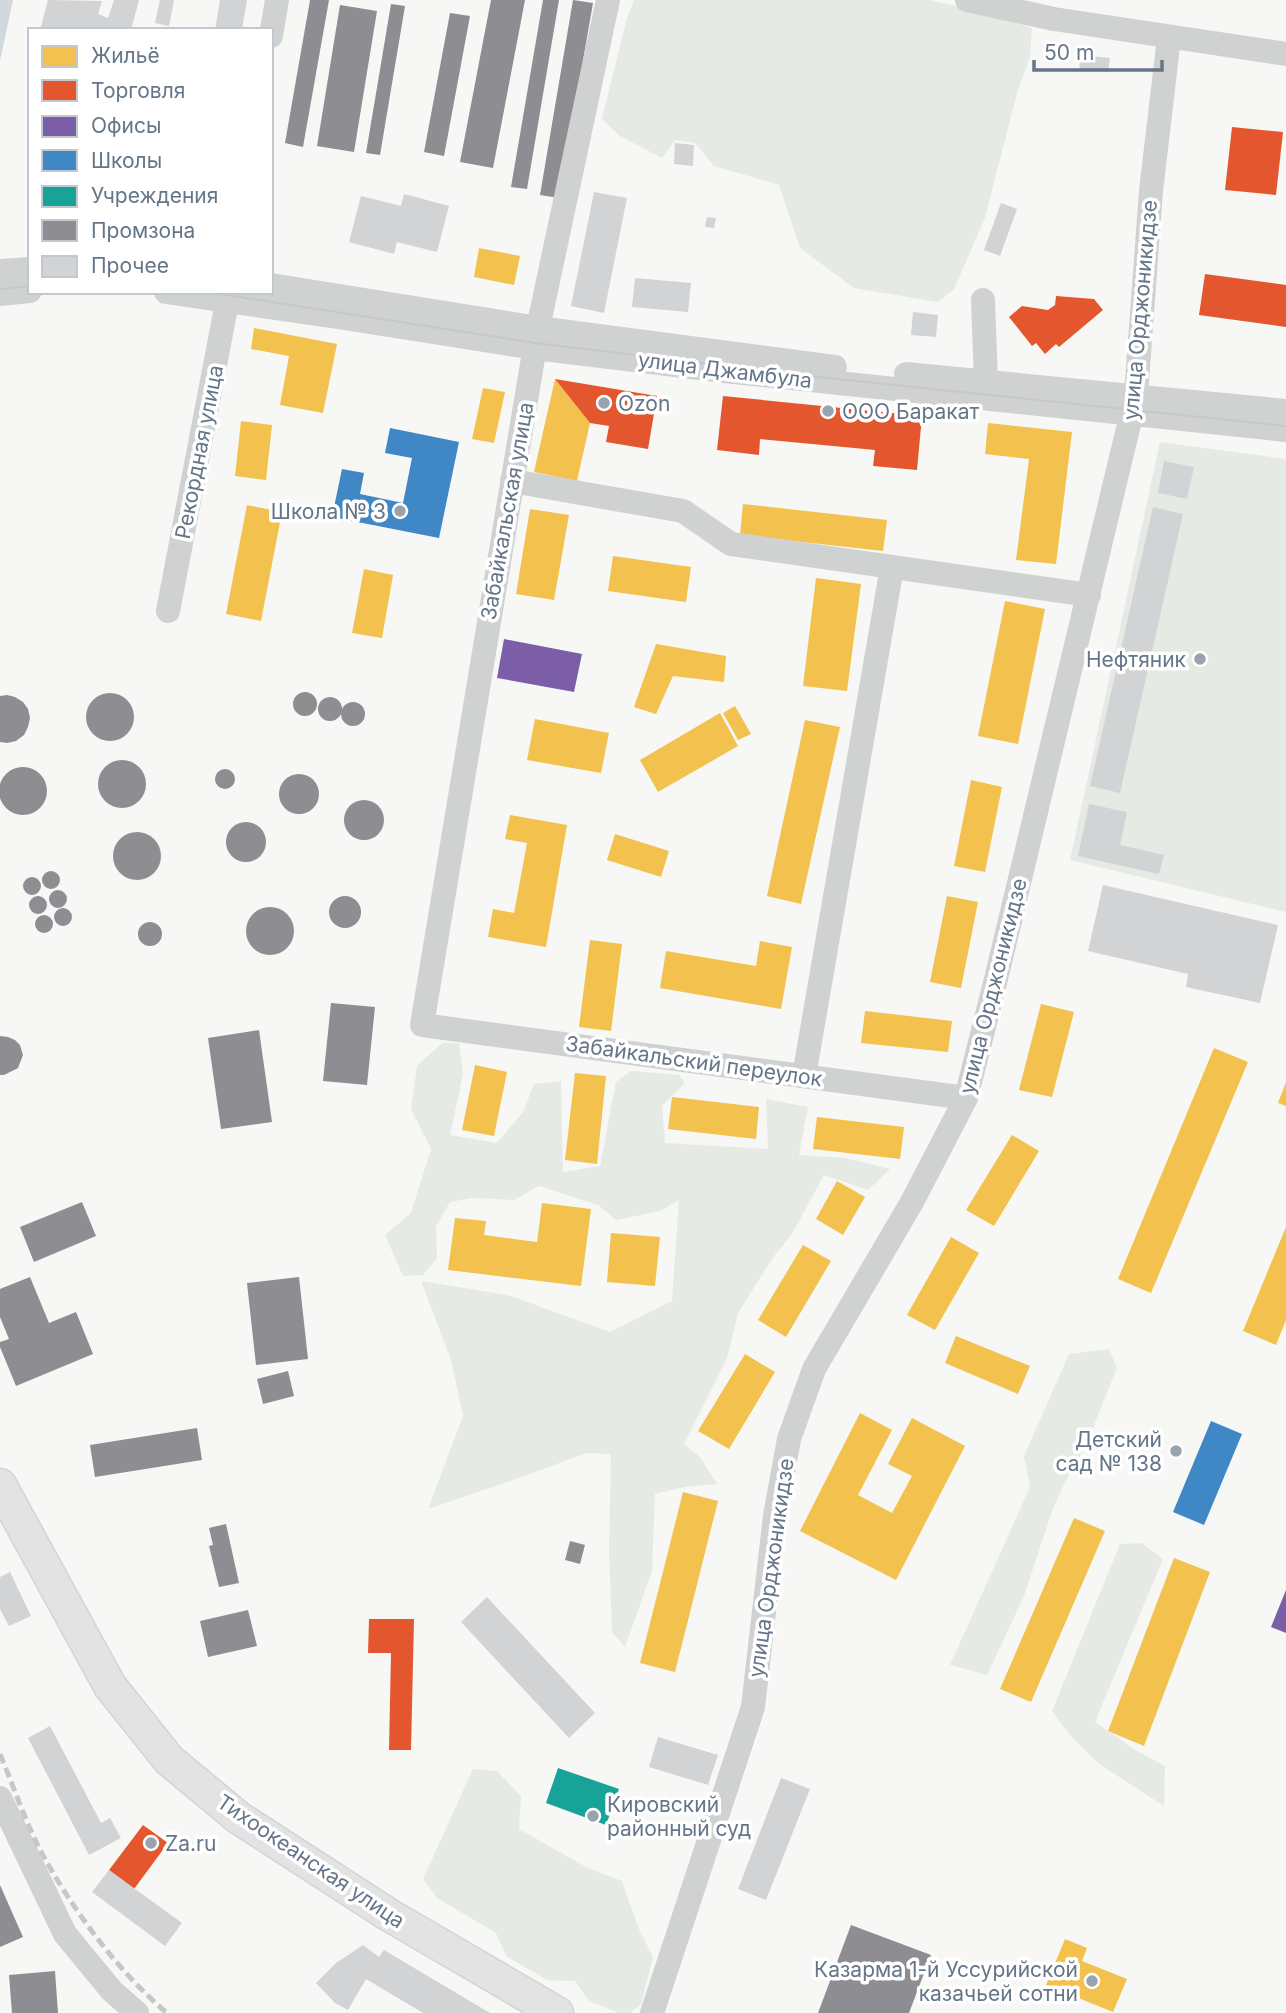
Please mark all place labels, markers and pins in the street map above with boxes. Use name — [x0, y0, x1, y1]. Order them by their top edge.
place label: Ozon — [618, 391, 670, 416]
marker: Ozon — [596, 395, 612, 411]
place label: ООО Баракат — [842, 399, 979, 424]
marker: ООО Баракат — [820, 403, 836, 419]
place label: Школа № 3 — [271, 499, 386, 524]
marker: Школа № 3 — [392, 503, 408, 519]
place label: Нефтяник — [1086, 647, 1187, 672]
marker: Нефтяник — [1192, 651, 1208, 667]
place label: Детский сад № 138 — [1056, 1427, 1162, 1476]
marker: Детский сад № 138 — [1168, 1443, 1184, 1459]
place label: Кировский районный суд — [607, 1792, 751, 1841]
marker: Кировский районный суд — [585, 1808, 601, 1824]
place label: Za.ru — [165, 1831, 216, 1856]
marker: Za.ru — [143, 1835, 159, 1851]
place label: Казарма 1-й Уссурийской казачьей сотни — [814, 1957, 1078, 2006]
marker: Казарма 1-й Уссурийской казачьей сотни — [1084, 1973, 1100, 1989]

